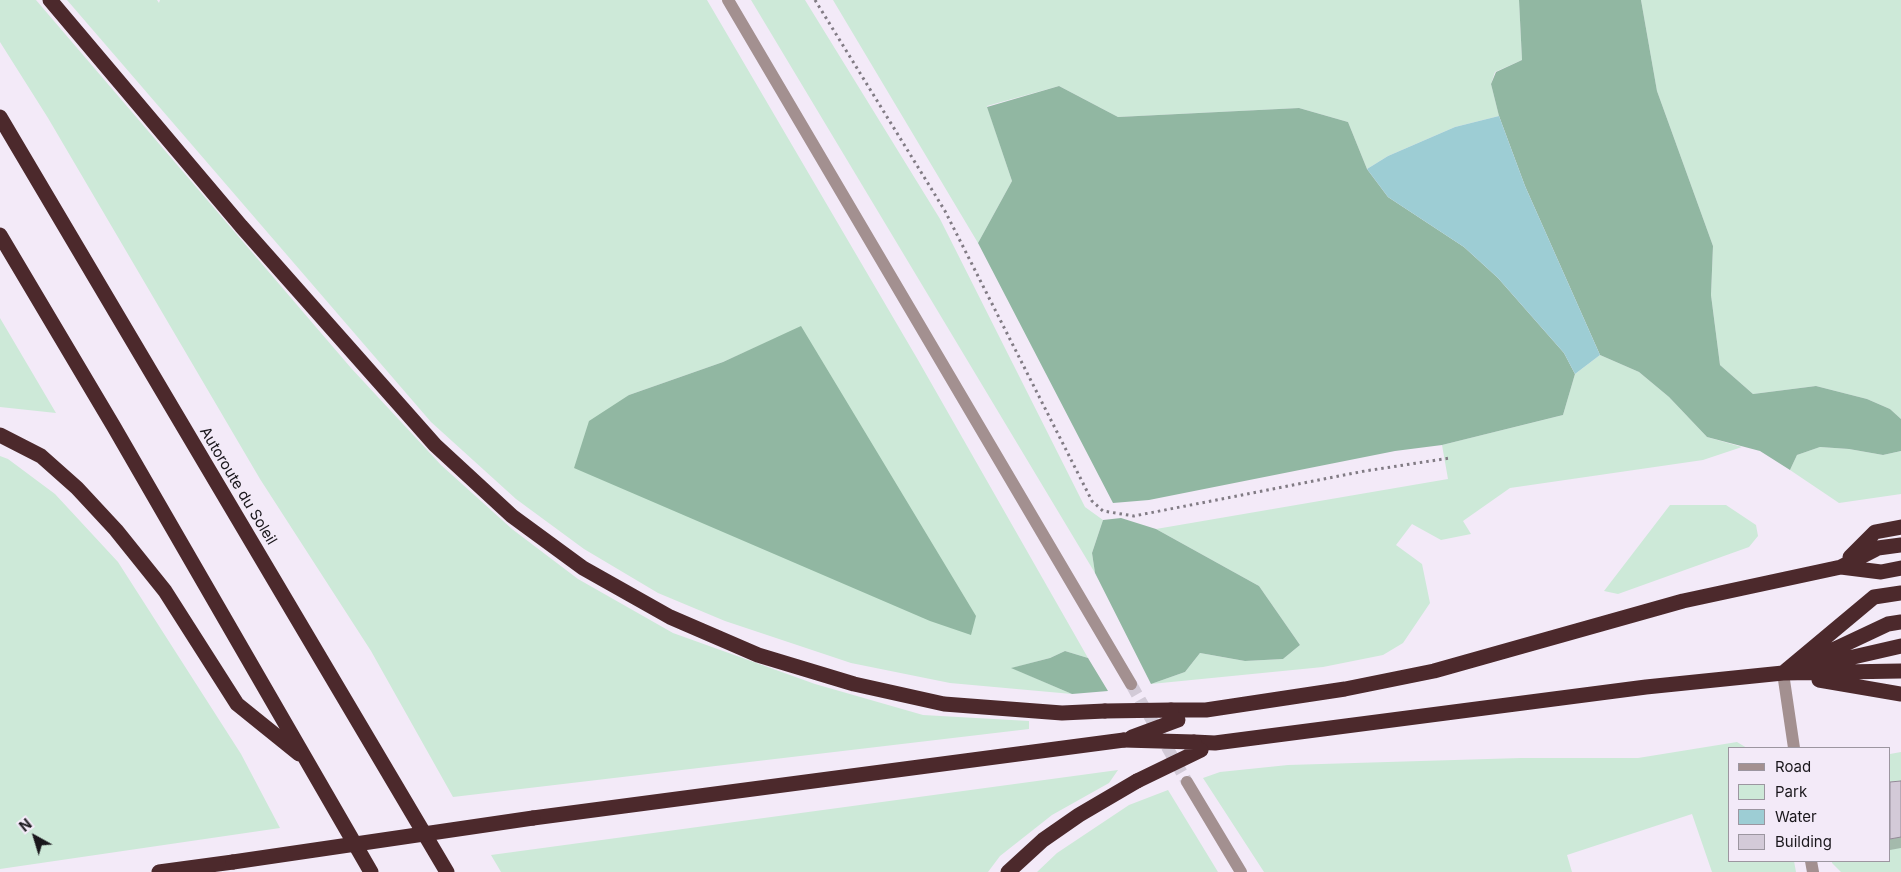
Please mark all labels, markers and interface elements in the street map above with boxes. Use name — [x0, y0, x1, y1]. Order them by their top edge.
street label: Autoroute du Soleil — [196, 424, 280, 548]
legend — [1728, 747, 1891, 862]
text: Road — [1775, 757, 1811, 776]
text: Park — [1775, 782, 1807, 801]
text: Water — [1775, 807, 1817, 826]
north arrow — [10, 812, 60, 862]
text: N — [16, 815, 35, 835]
text: Building — [1775, 832, 1832, 851]

